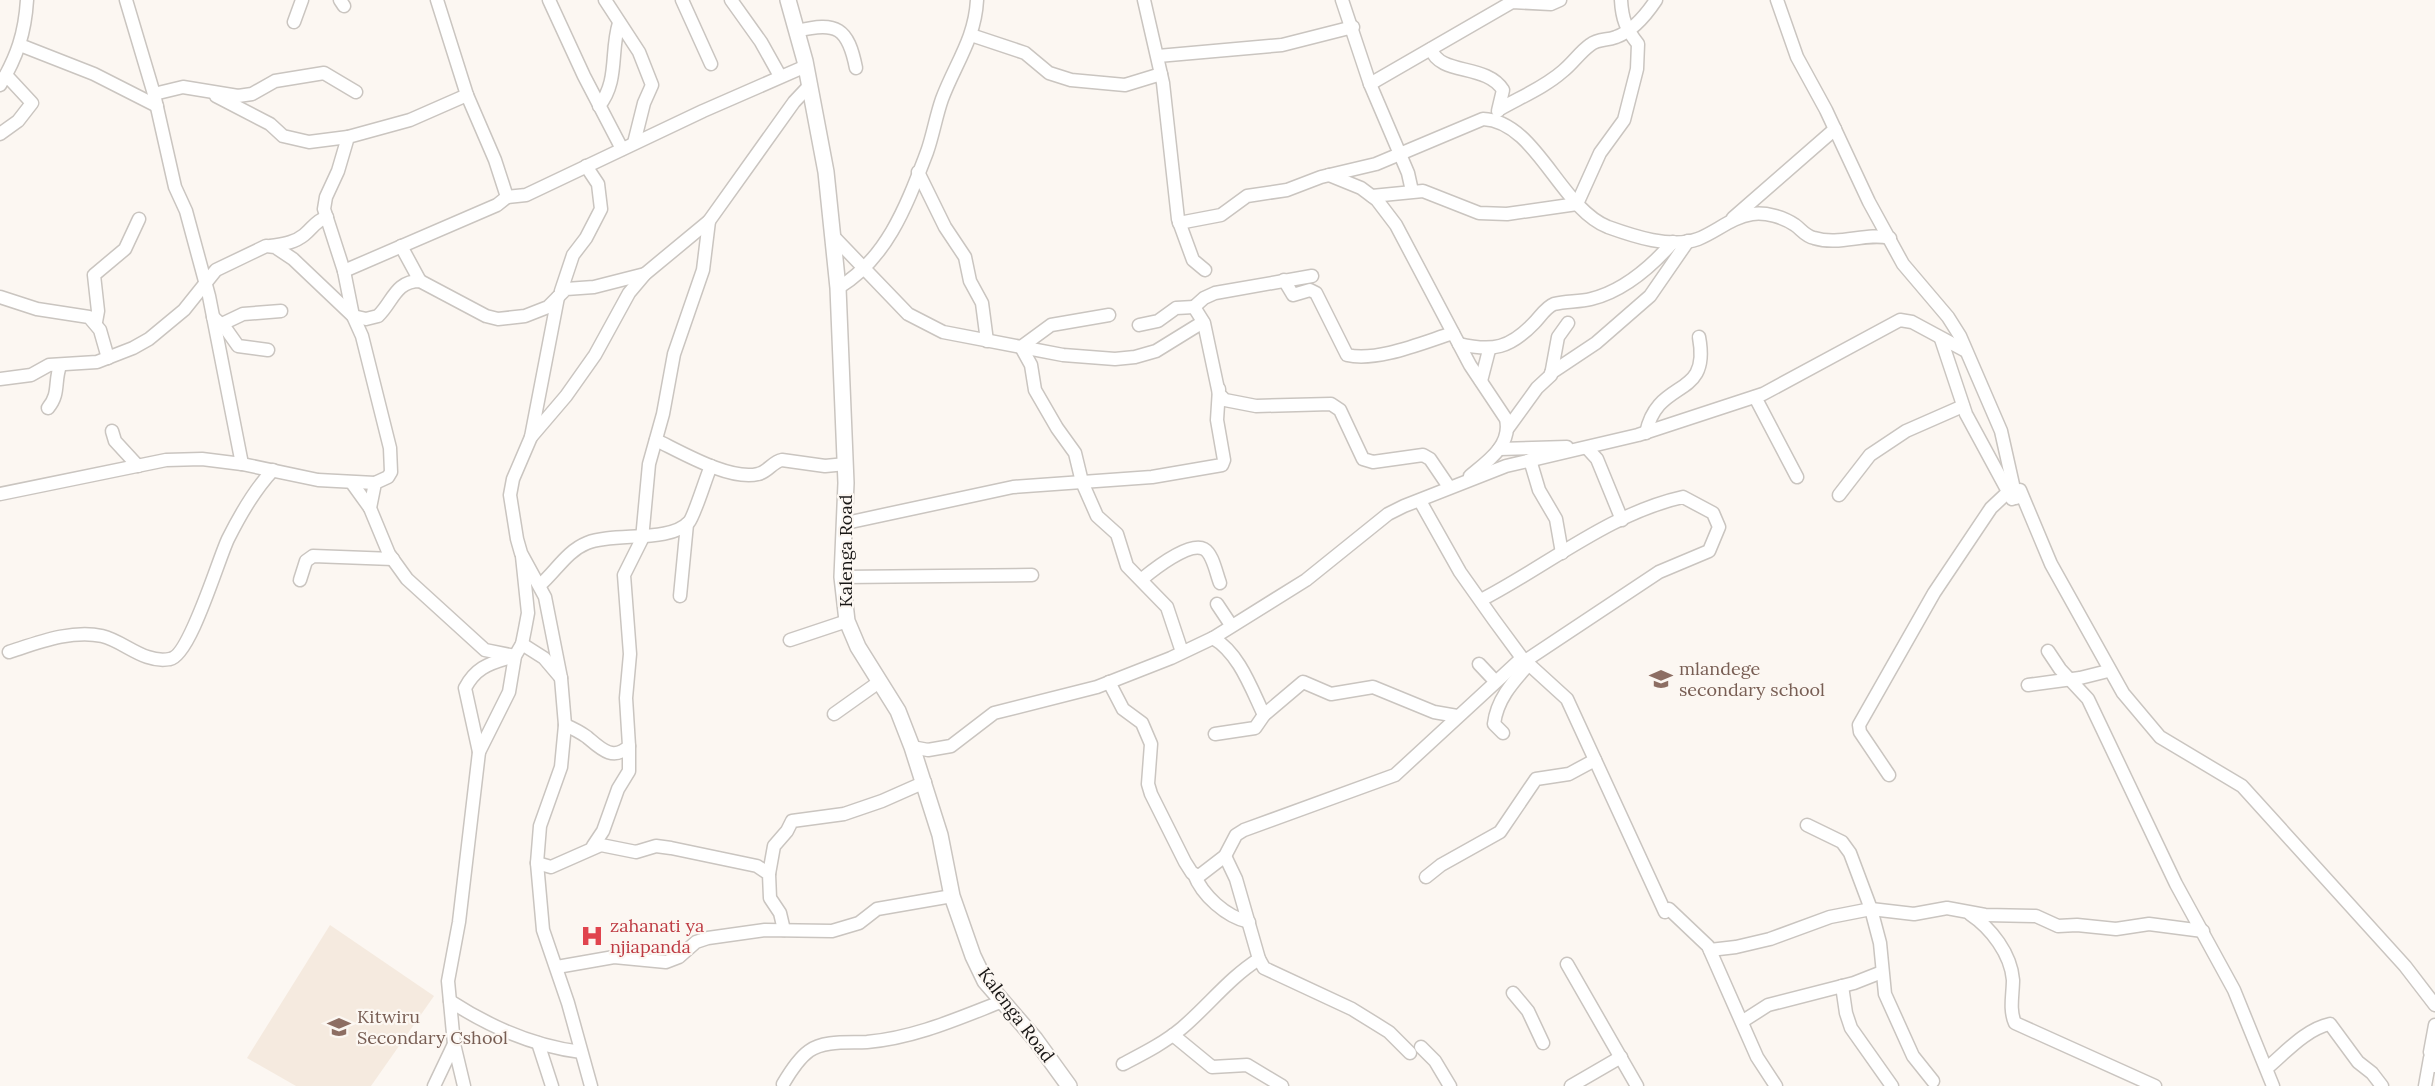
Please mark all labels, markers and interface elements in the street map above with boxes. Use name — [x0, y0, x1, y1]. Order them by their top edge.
street label: Kalenga Road — [834, 494, 857, 607]
place label: mlandege secondary school — [1679, 657, 1825, 701]
school or university icon: mlandege secondary school — [1648, 666, 1674, 692]
place label: zahanati ya njiapanda — [610, 914, 704, 958]
hospital icon: zahanati ya njiapanda — [579, 923, 605, 949]
street label: Kalenga Road — [973, 963, 1060, 1067]
place label: Kitwiru Secondary Cshool — [357, 1005, 508, 1049]
school or university icon: Kitwiru Secondary Cshool — [326, 1014, 352, 1040]

